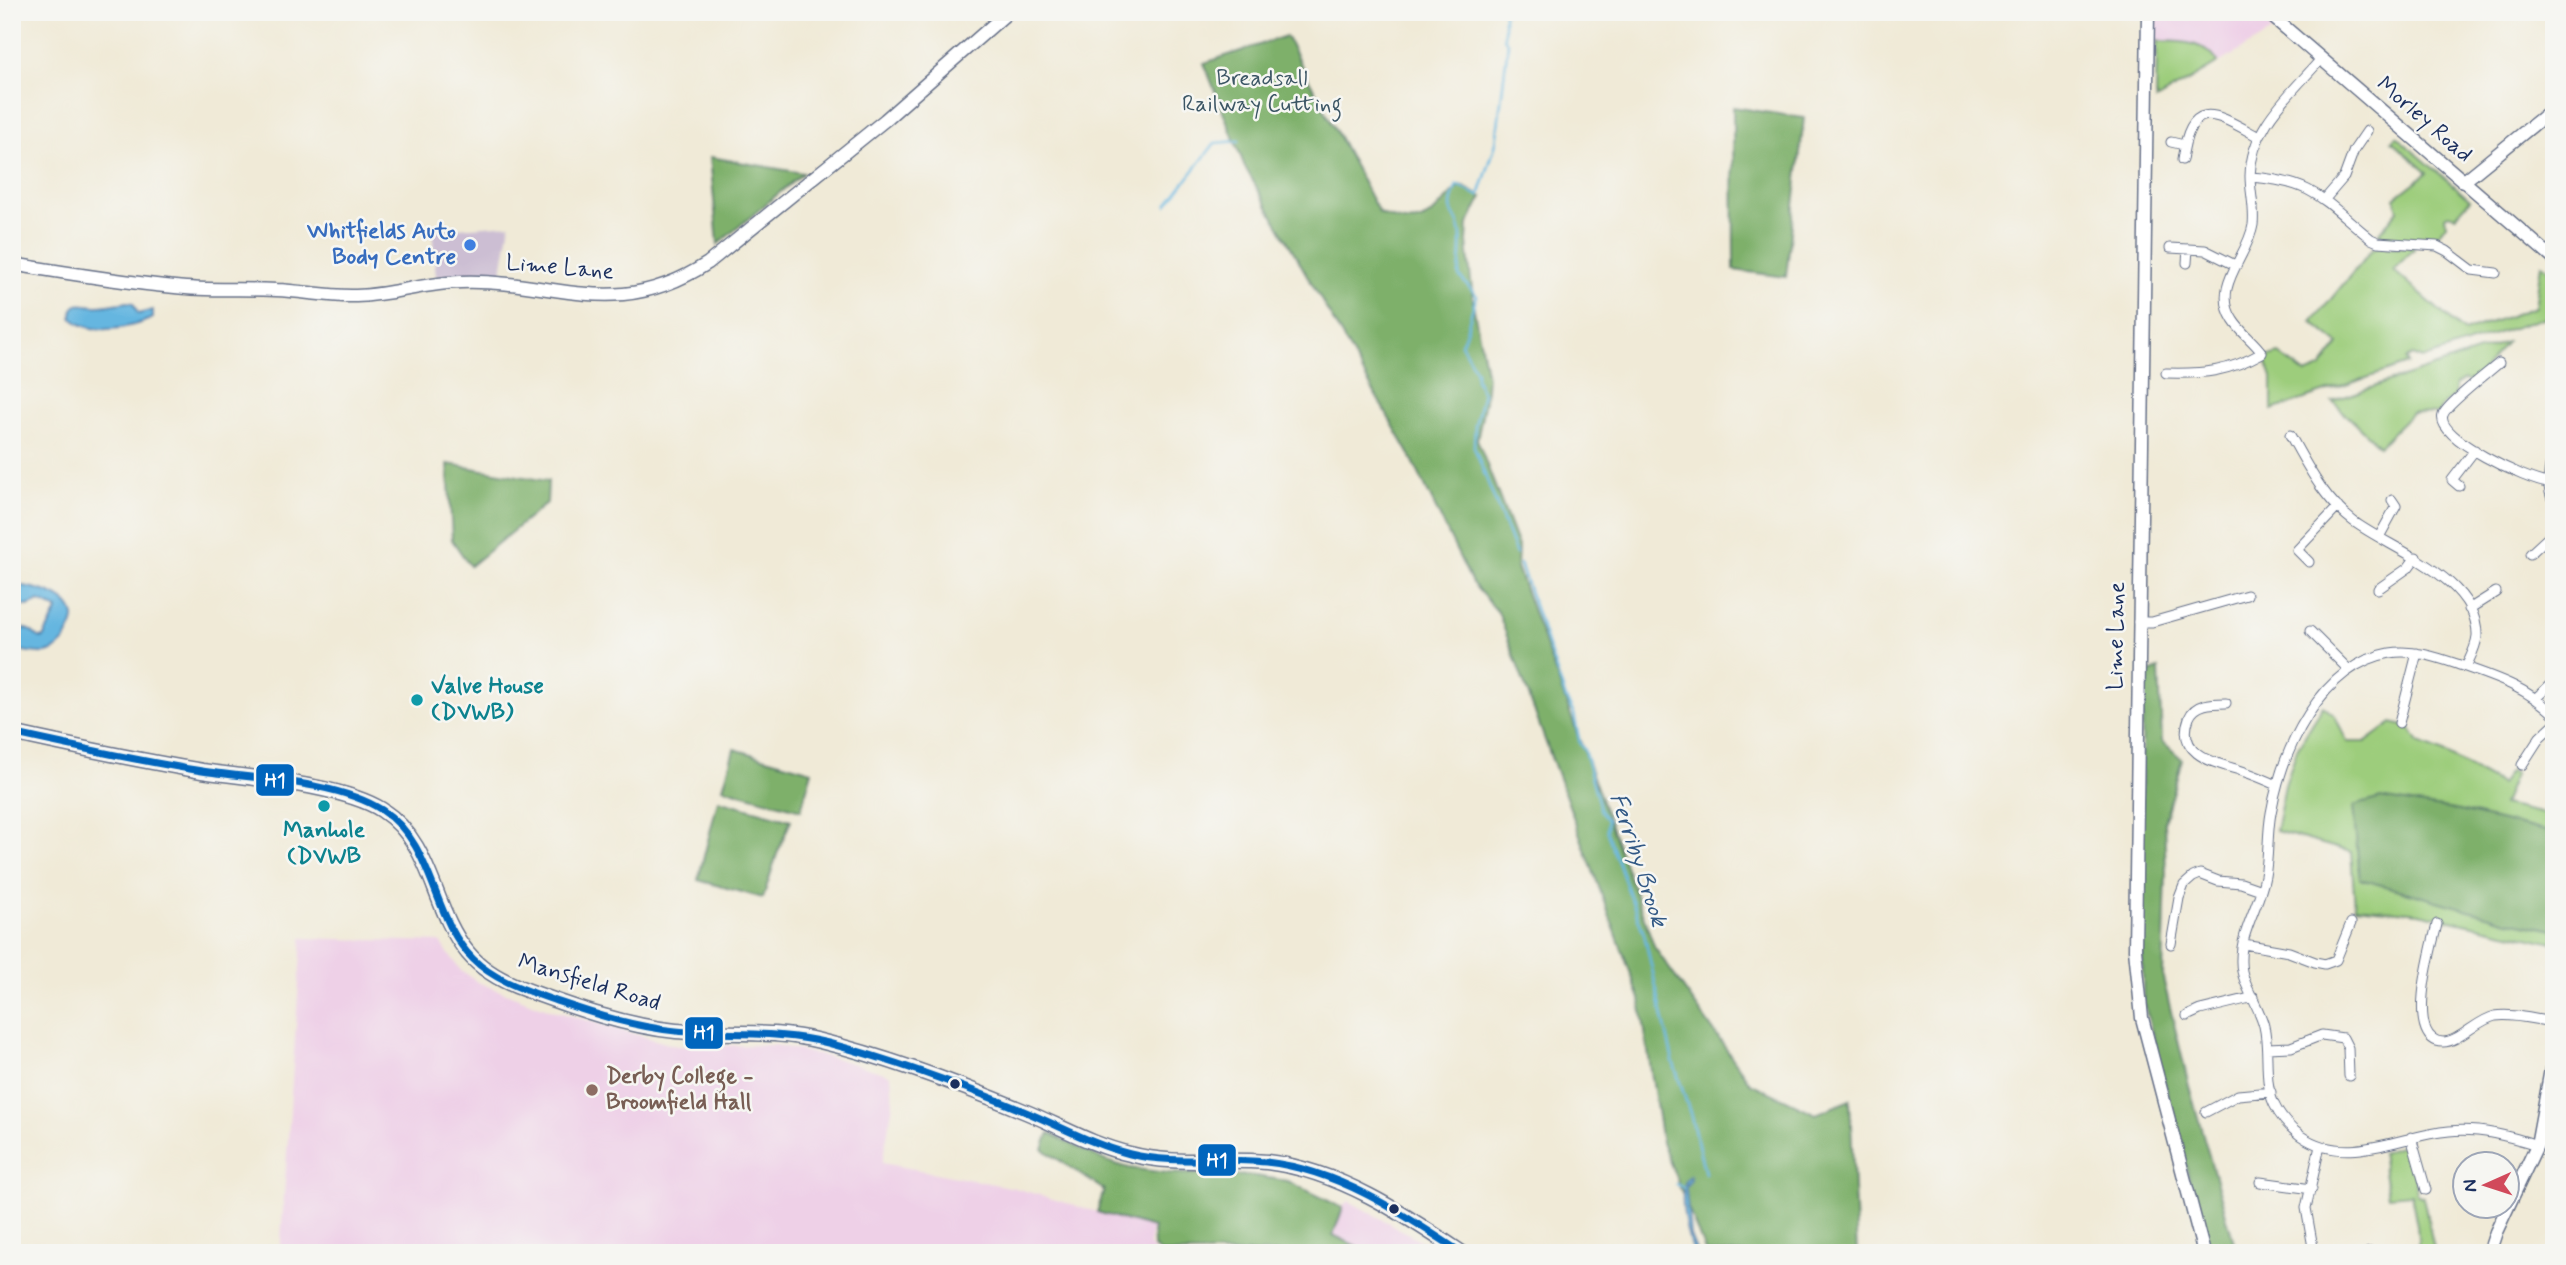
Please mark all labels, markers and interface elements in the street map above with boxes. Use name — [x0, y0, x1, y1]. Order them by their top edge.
park label: Breadsall Railway Cutting — [1182, 64, 1342, 122]
street label: Morley Road — [2370, 70, 2478, 170]
place label: Whitfields Auto Body Centre — [306, 217, 456, 273]
marker: Whitfields Auto Body Centre — [462, 237, 478, 253]
street label: Lime Lane — [505, 248, 615, 288]
street label: Lime Lane — [2101, 582, 2133, 690]
place label: Valve House (DVWB) — [431, 672, 544, 728]
marker: Valve House (DVWB) — [409, 692, 425, 708]
line badge: H1 — [255, 763, 295, 797]
text: H1 — [265, 769, 285, 794]
water label: Ferriby Brook — [1602, 789, 1675, 933]
marker: Manhole (DVWB — [316, 798, 332, 814]
place label: Manhole (DVWB — [283, 816, 366, 872]
street label: Mansfield Road — [514, 947, 664, 1019]
line badge: H1 — [684, 1016, 724, 1050]
text: H1 — [694, 1021, 714, 1046]
place label: Derby College - Broomfield Hall — [606, 1062, 754, 1118]
unlabelled marker — [948, 1077, 962, 1091]
marker: Derby College - Broomfield Hall — [584, 1082, 600, 1098]
line badge: H1 — [1197, 1143, 1237, 1177]
text: H1 — [1207, 1149, 1227, 1174]
north arrow — [2450, 1150, 2520, 1220]
text: N — [2458, 1179, 2483, 1193]
unlabelled marker — [1387, 1202, 1401, 1216]

